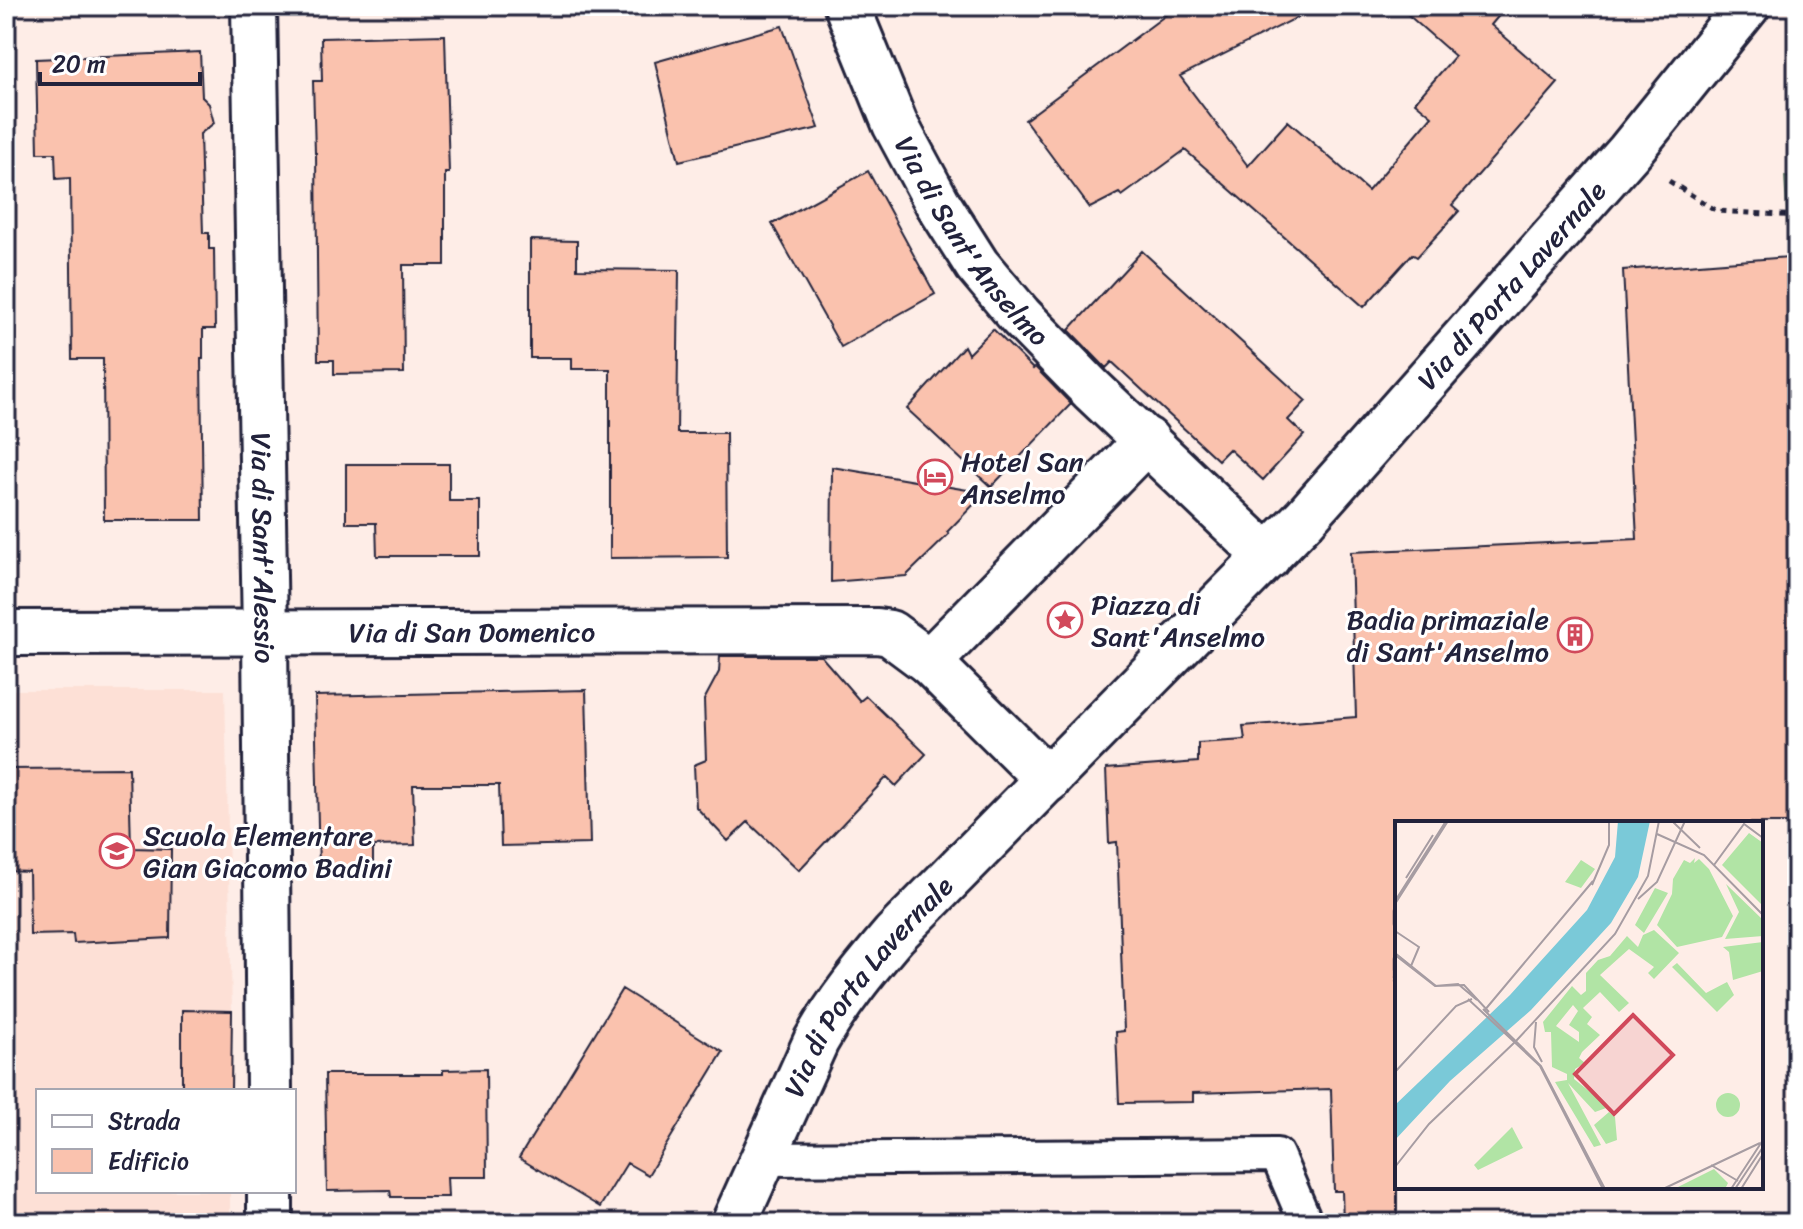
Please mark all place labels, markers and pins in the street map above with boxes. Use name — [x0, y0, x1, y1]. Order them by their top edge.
place label: Hotel San Anselmo — [960, 437, 1084, 518]
hotel icon: Hotel San Anselmo — [916, 458, 954, 496]
place label: Piazza di Sant'Anselmo — [1091, 580, 1265, 661]
place label: Badia primaziale di Sant'Anselmo — [1346, 595, 1549, 676]
place icon: Piazza di Sant'Anselmo — [1046, 601, 1084, 639]
building icon: Badia primaziale di Sant'Anselmo — [1556, 616, 1594, 654]
place label: Scuola Elementare Gian Giacomo Badini — [143, 811, 393, 892]
school or university icon: Scuola Elementare Gian Giacomo Badini — [98, 832, 136, 870]

